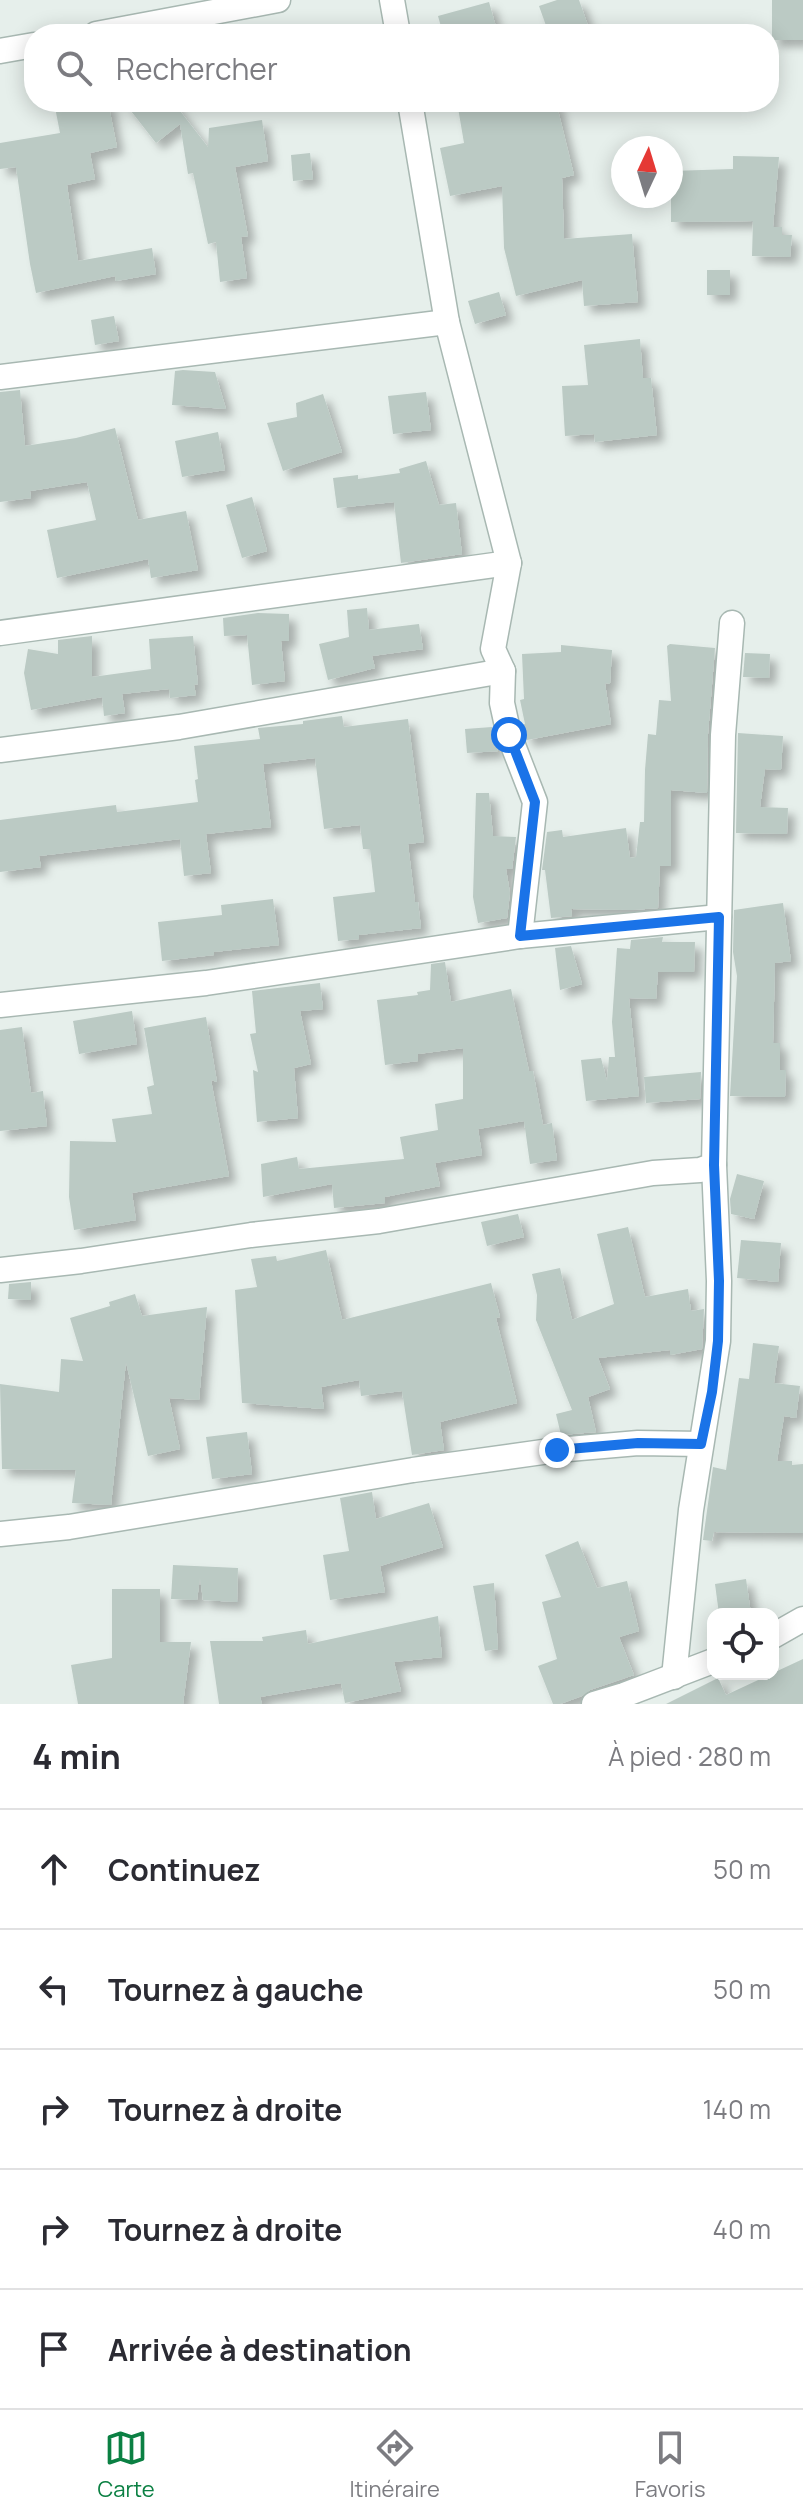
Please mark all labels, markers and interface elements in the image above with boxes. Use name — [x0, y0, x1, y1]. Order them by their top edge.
search box — [24, 24, 779, 112]
icon: search — [52, 46, 96, 90]
text: Rechercher — [116, 48, 278, 89]
north arrow — [611, 136, 683, 208]
route start — [491, 717, 527, 753]
route end — [539, 1432, 575, 1468]
map controls — [707, 1608, 779, 1680]
button: locate — [707, 1608, 779, 1680]
text: 4 min — [32, 1733, 121, 1779]
text: À pied · 280 m — [608, 1738, 771, 1774]
icon: ahead — [32, 1847, 76, 1891]
text: Continuez — [108, 1849, 260, 1890]
text: 50 m — [713, 1851, 771, 1887]
icon: left — [32, 1967, 76, 2011]
text: Tournez à gauche — [108, 1969, 364, 2010]
text: 50 m — [713, 1971, 771, 2007]
icon: right — [32, 2087, 76, 2131]
text: Tournez à droite — [108, 2089, 342, 2130]
text: 140 m — [702, 2091, 771, 2127]
icon: right — [32, 2207, 76, 2251]
text: Tournez à droite — [108, 2209, 342, 2250]
text: 40 m — [713, 2211, 771, 2247]
icon: arrive — [32, 2327, 76, 2371]
text: Arrivée à destination — [108, 2329, 411, 2370]
tab: Carte — [97, 2426, 155, 2504]
tab: Itinéraire — [349, 2426, 440, 2504]
tab: Favoris — [635, 2426, 706, 2504]

